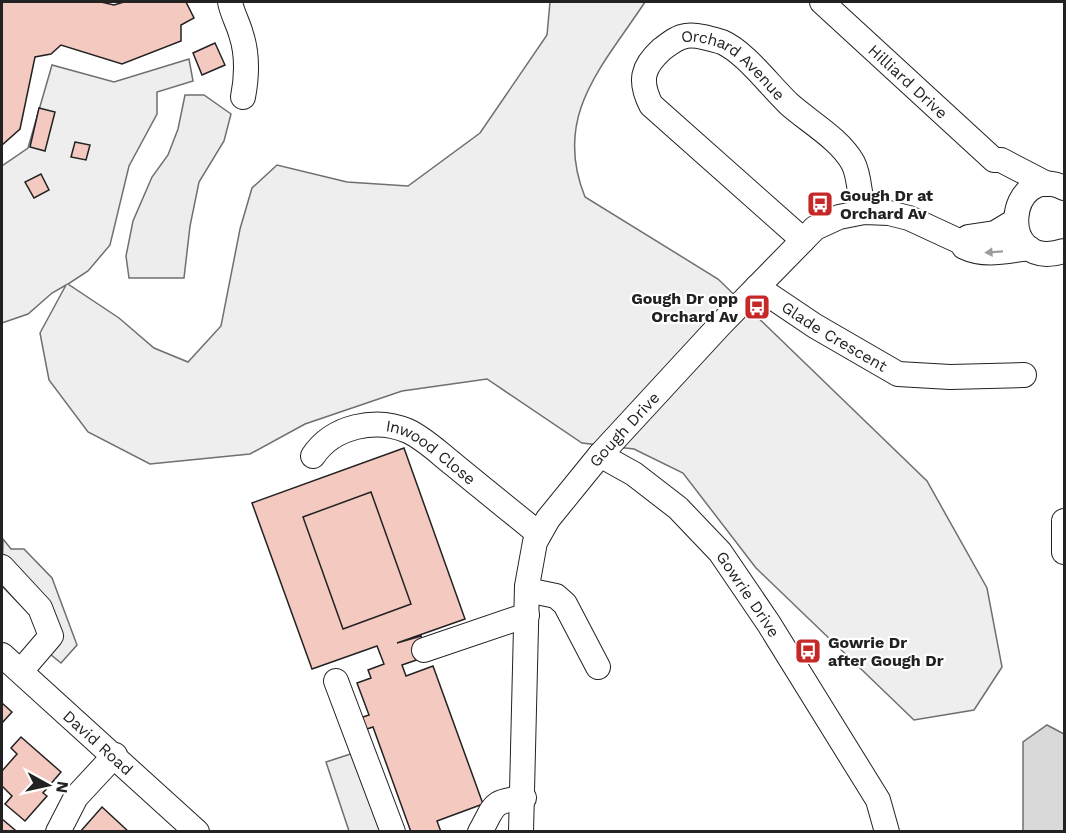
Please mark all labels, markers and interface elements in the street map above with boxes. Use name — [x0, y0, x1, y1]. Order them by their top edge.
street label: Orchard Avenue — [680, 26, 789, 104]
street label: Hilliard Drive — [864, 40, 951, 123]
place label: Gough Dr at Orchard Av — [840, 186, 933, 223]
bus stop icon: Gough Dr at Orchard Av — [805, 189, 835, 219]
one-way arrow — [984, 248, 1003, 257]
place label: Gough Dr opp Orchard Av — [631, 289, 738, 326]
bus stop icon: Gough Dr opp Orchard Av — [742, 292, 772, 322]
street label: Glade Crescent — [778, 297, 891, 376]
street label: Gough Drive — [585, 388, 663, 471]
street label: Inwood Close — [385, 416, 479, 489]
street label: Gowrie Drive — [712, 548, 784, 641]
place label: Gowrie Dr after Gough Dr — [828, 633, 944, 670]
bus stop icon: Gowrie Dr after Gough Dr — [793, 636, 823, 666]
street label: David Road — [59, 706, 137, 779]
north arrow — [18, 755, 78, 815]
text: N — [52, 780, 73, 794]

